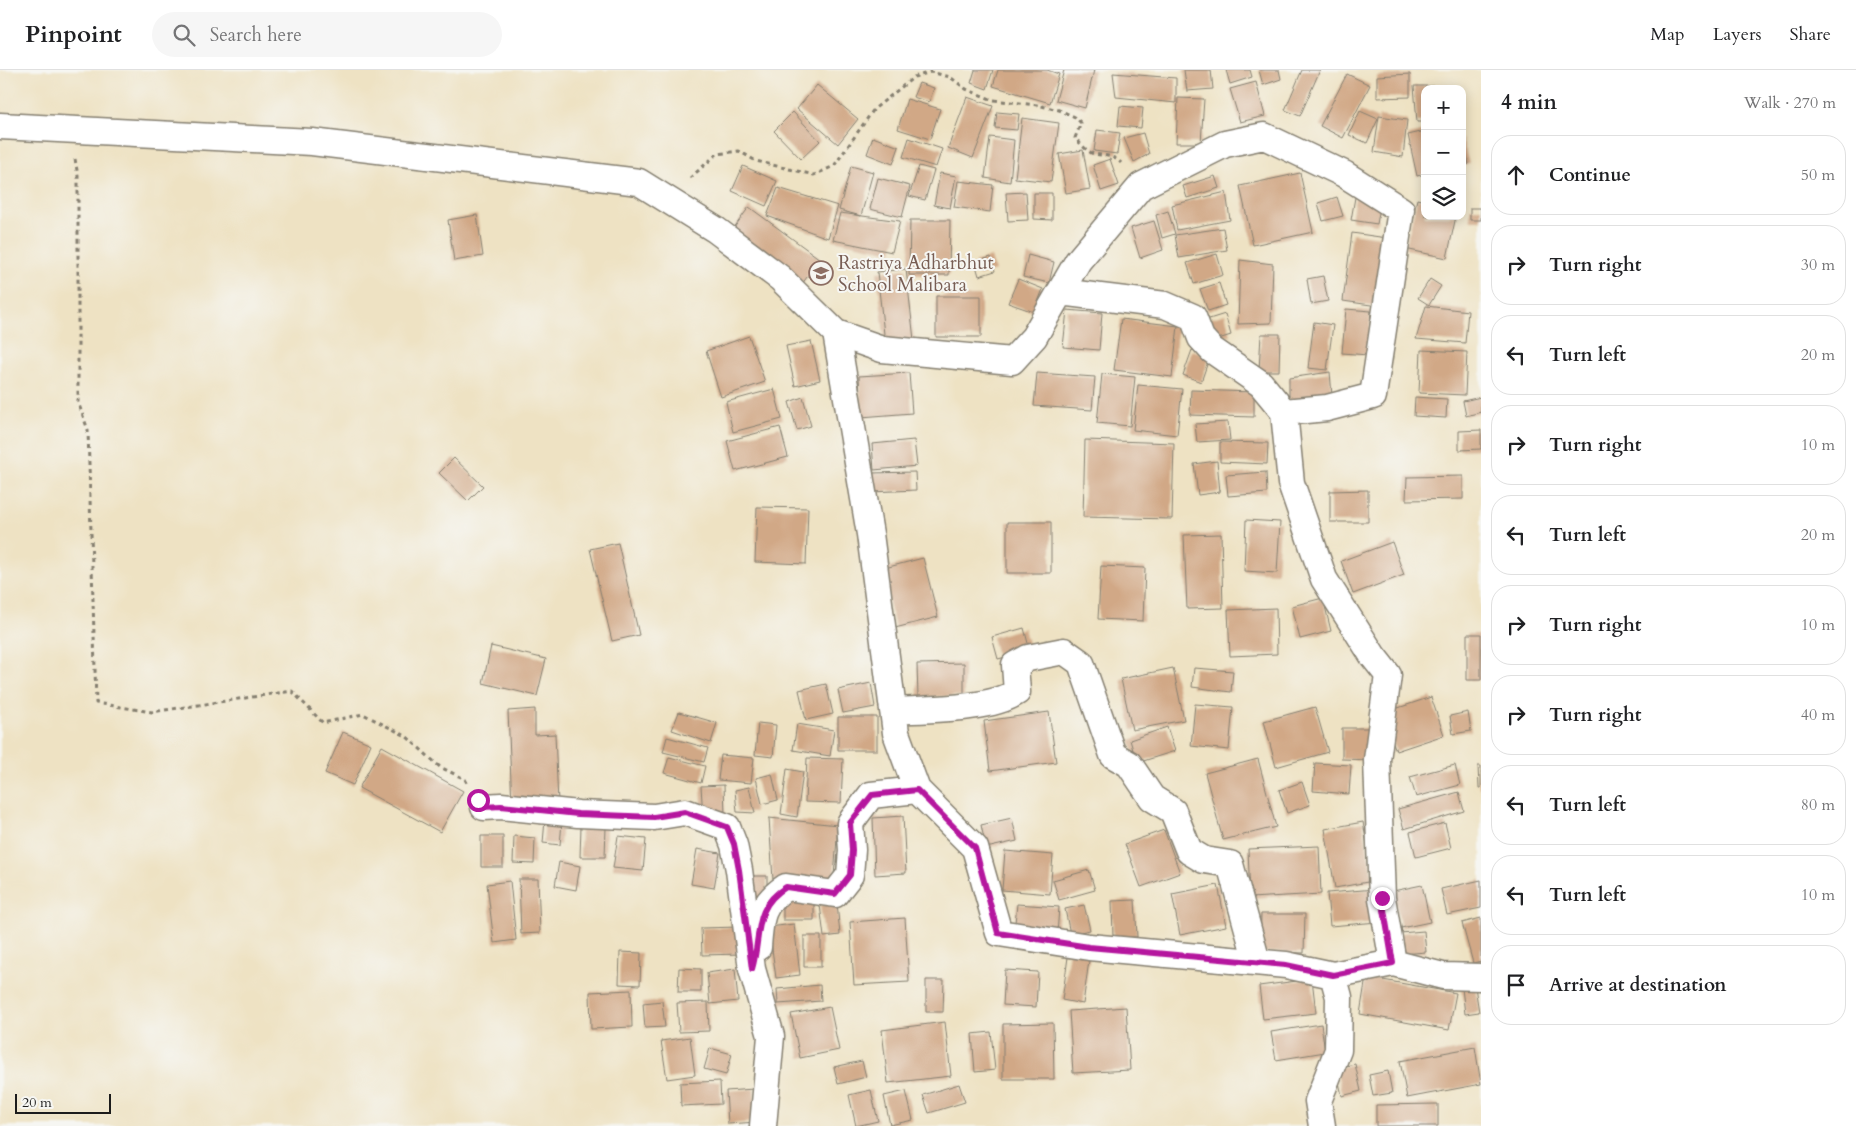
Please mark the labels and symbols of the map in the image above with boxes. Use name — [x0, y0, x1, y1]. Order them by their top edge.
place label: Rastriya Adharbhut School Malibara — [838, 250, 994, 298]
school or university icon: Rastriya Adharbhut School Malibara — [808, 260, 834, 286]
route start — [467, 789, 490, 812]
route end — [1371, 887, 1394, 910]
scale bar — [15, 1091, 111, 1114]

